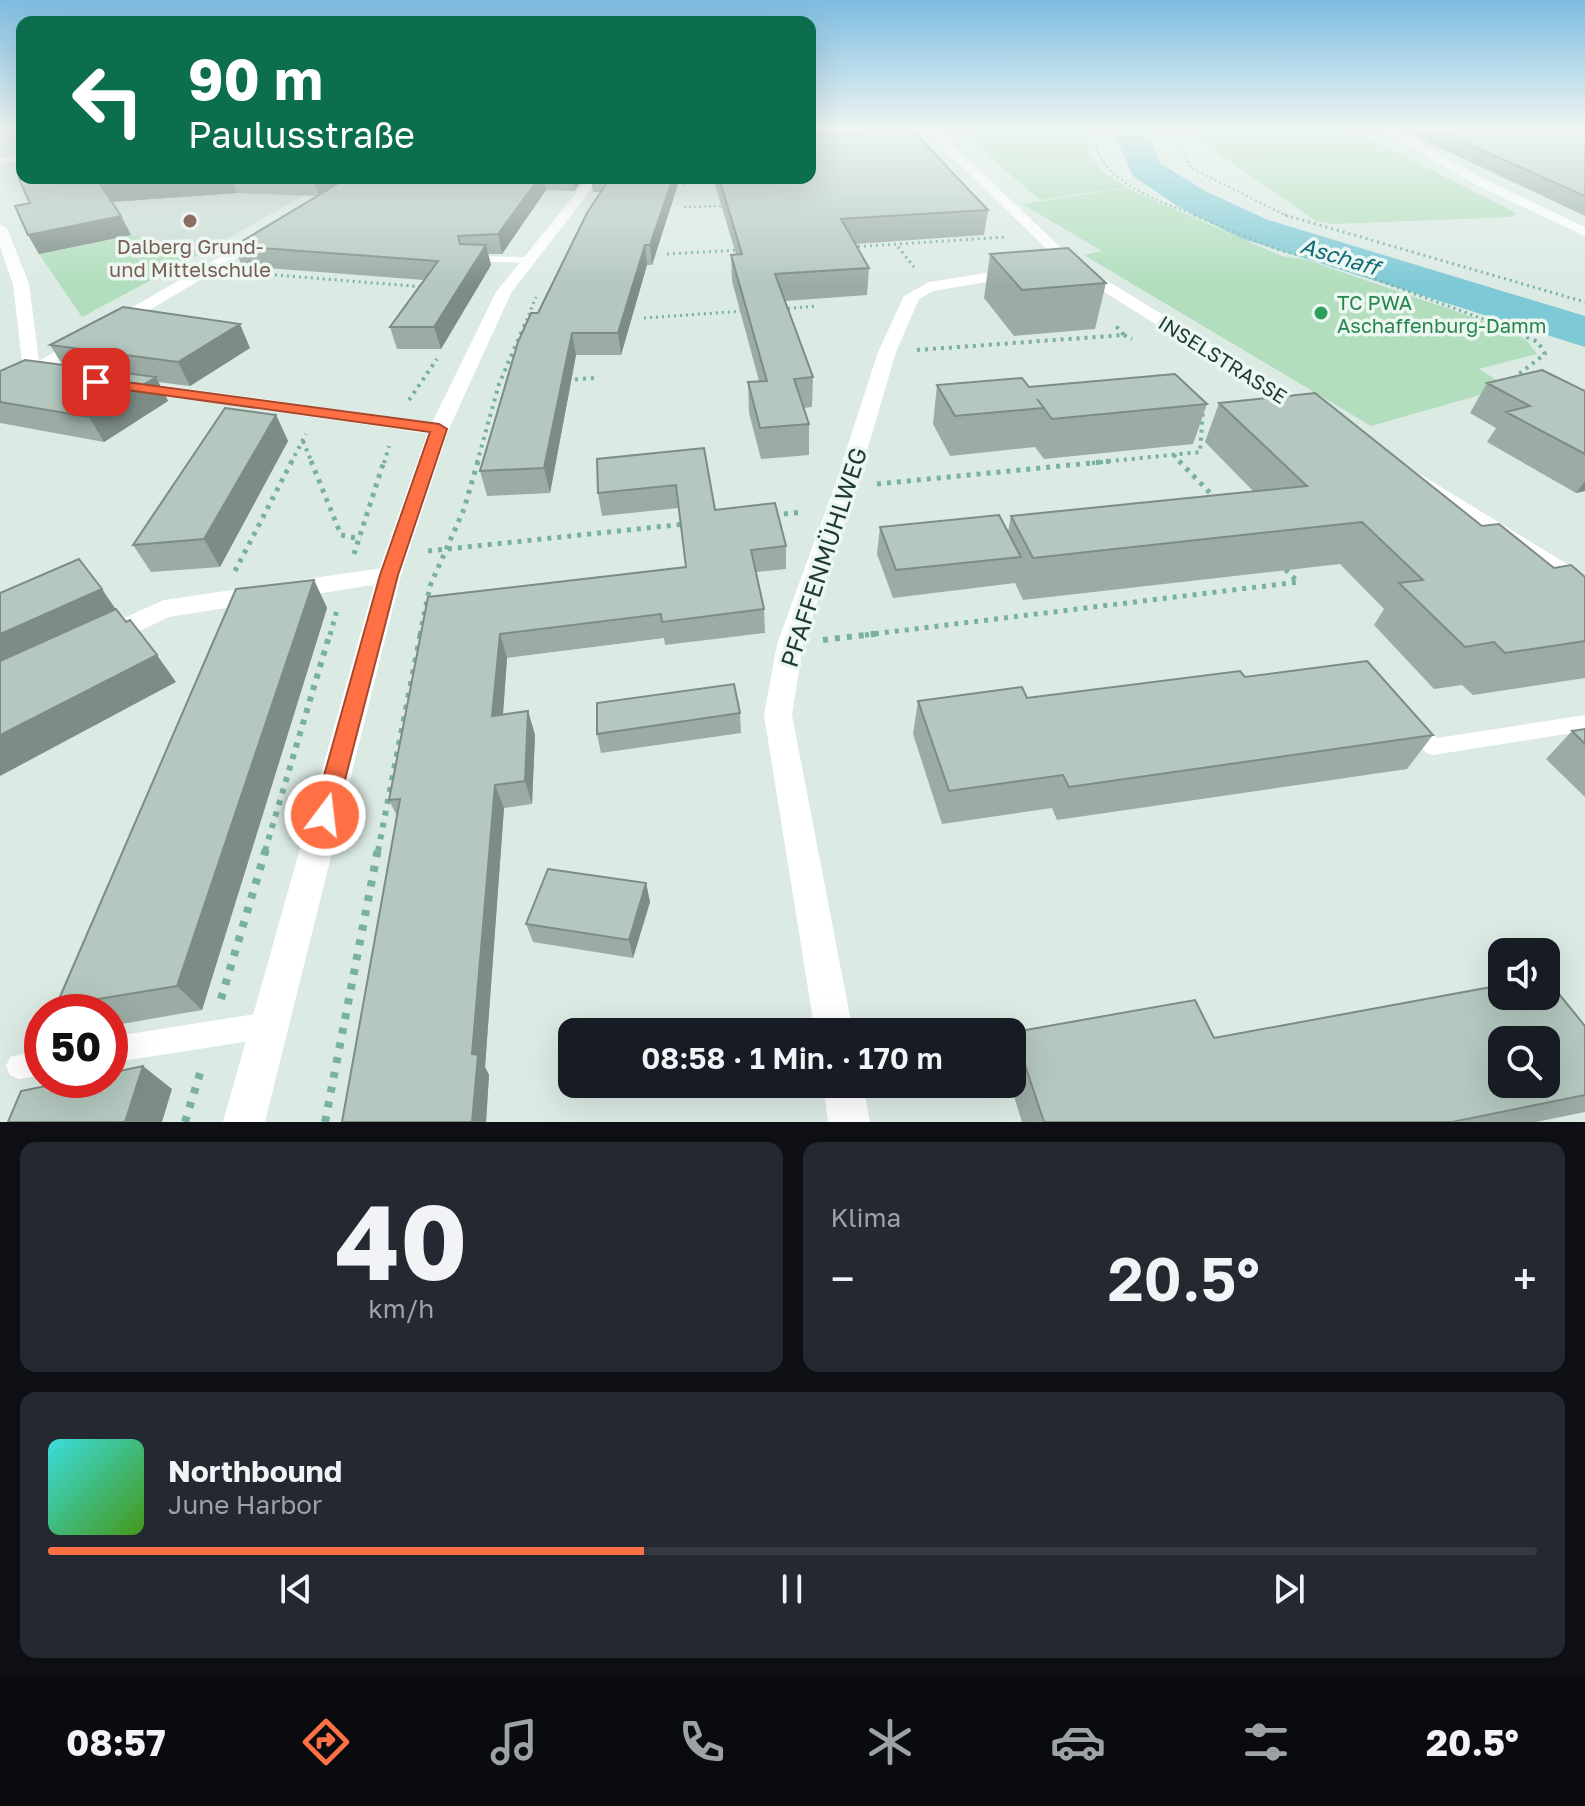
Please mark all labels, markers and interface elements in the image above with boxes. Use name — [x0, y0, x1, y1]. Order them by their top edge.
text: 90 m — [188, 45, 323, 112]
icon: left — [56, 48, 160, 152]
text: Paulusstraße — [188, 113, 415, 156]
marker: Dalberg Grund- und Mittelschule — [181, 212, 199, 230]
water label: Aschaff — [1298, 231, 1386, 282]
place label: Dalberg Grund- und Mittelschule — [109, 234, 271, 281]
place label: TC PWA Aschaffenburg-Damm — [1337, 290, 1547, 337]
marker: TC PWA Aschaffenburg-Damm — [1312, 304, 1330, 322]
street label: INSELSTRASSE — [1154, 310, 1292, 408]
pin — [62, 348, 130, 416]
icon: arrive — [74, 360, 118, 404]
street label: PFAFFENMÜHLWEG — [774, 444, 872, 670]
position arrow — [283, 773, 367, 857]
map controls — [1488, 938, 1560, 1098]
button: sound — [1488, 938, 1560, 1010]
speed limit sign: 50 — [24, 994, 128, 1098]
button: search — [1488, 1026, 1560, 1098]
text: 08:58 · 1 Min. · 170 m — [641, 1040, 943, 1076]
text: 40 — [335, 1178, 468, 1303]
text: Klima — [831, 1202, 901, 1233]
text: 20.5° — [1108, 1242, 1260, 1314]
text: − — [831, 1252, 855, 1305]
text: + — [1513, 1252, 1537, 1305]
text: km/h — [368, 1293, 434, 1324]
text: Northbound — [168, 1453, 342, 1489]
text: June Harbor — [168, 1489, 322, 1520]
icon: previous — [274, 1567, 318, 1611]
icon: pause — [770, 1567, 814, 1611]
icon: next — [1267, 1567, 1311, 1611]
icon: directions — [298, 1714, 354, 1770]
icon: music — [486, 1714, 542, 1770]
icon: phone — [674, 1714, 730, 1770]
icon: climate — [862, 1714, 918, 1770]
icon: car — [1050, 1714, 1106, 1770]
icon: filters — [1238, 1714, 1294, 1770]
text: 08:57 — [66, 1721, 166, 1764]
text: 20.5° — [1426, 1721, 1519, 1764]

